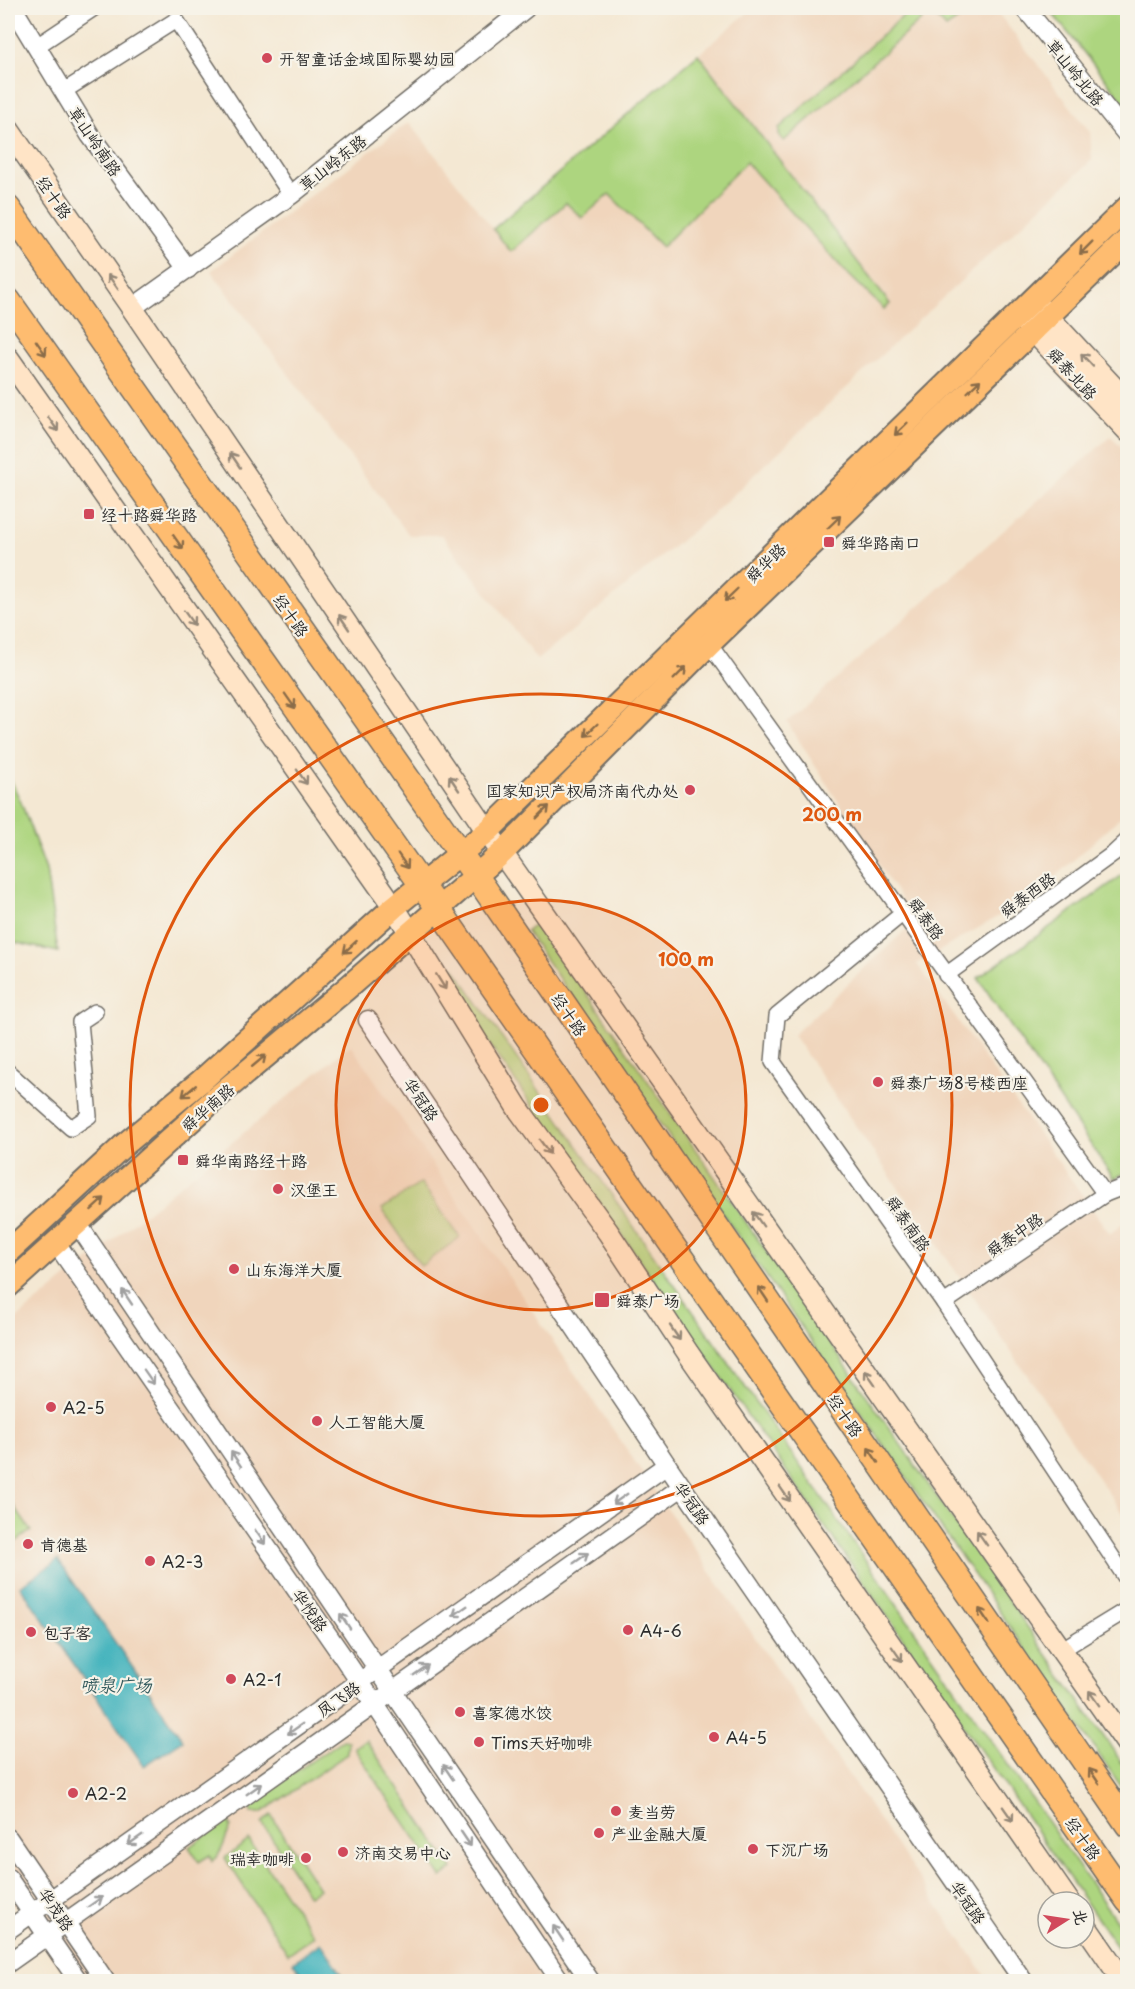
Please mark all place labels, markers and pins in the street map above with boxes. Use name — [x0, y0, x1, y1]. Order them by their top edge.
place label: 开智童话金域国际婴幼园 — [279, 46, 455, 70]
marker: 开智童话金域国际婴幼园 — [260, 51, 274, 65]
place label: 经十路舜华路 — [101, 502, 197, 526]
marker: 经十路舜华路 — [82, 507, 96, 521]
place label: 舜华路南口 — [841, 530, 921, 554]
marker: 舜华路南口 — [822, 535, 836, 549]
place label: 国家知识产权局济南代办处 — [486, 778, 679, 802]
marker: 国家知识产权局济南代办处 — [683, 783, 697, 797]
place label: 舜泰广场8号楼西座 — [890, 1070, 1028, 1094]
marker: 舜泰广场8号楼西座 — [871, 1075, 885, 1089]
centre of rings — [531, 1095, 551, 1115]
place label: 舜华南路经十路 — [195, 1148, 307, 1172]
marker: 舜华南路经十路 — [176, 1153, 190, 1167]
place label: 汉堡王 — [290, 1177, 338, 1201]
marker: 汉堡王 — [271, 1182, 285, 1196]
place label: 山东海洋大厦 — [246, 1257, 342, 1281]
marker: 山东海洋大厦 — [227, 1262, 241, 1276]
place label: 舜泰广场 — [616, 1288, 680, 1312]
marker: 舜泰广场 — [593, 1291, 611, 1309]
place label: A2-5 — [63, 1395, 104, 1419]
marker: A2-5 — [44, 1400, 58, 1414]
place label: 人工智能大厦 — [329, 1409, 425, 1433]
marker: 人工智能大厦 — [310, 1414, 324, 1428]
place label: 肯德基 — [40, 1532, 88, 1556]
marker: 肯德基 — [21, 1537, 35, 1551]
place label: A2-3 — [162, 1549, 203, 1573]
marker: A2-3 — [143, 1554, 157, 1568]
place label: A4-6 — [640, 1618, 682, 1642]
place label: 包子客 — [43, 1620, 91, 1644]
marker: A4-6 — [621, 1623, 635, 1637]
marker: 包子客 — [24, 1625, 38, 1639]
place label: A2-1 — [243, 1667, 281, 1691]
marker: A2-1 — [224, 1672, 238, 1686]
place label: 喜家德水饺 — [472, 1700, 552, 1724]
marker: 喜家德水饺 — [453, 1705, 467, 1719]
place label: A4-5 — [726, 1725, 767, 1749]
place label: Tims天好咖啡 — [491, 1730, 592, 1754]
marker: A4-5 — [707, 1730, 721, 1744]
marker: Tims天好咖啡 — [472, 1735, 486, 1749]
place label: A2-2 — [85, 1781, 127, 1805]
marker: A2-2 — [66, 1786, 80, 1800]
place label: 麦当劳 — [628, 1799, 676, 1823]
marker: 麦当劳 — [609, 1804, 623, 1818]
place label: 产业金融大厦 — [611, 1821, 707, 1845]
marker: 产业金融大厦 — [592, 1826, 606, 1840]
place label: 下沉广场 — [765, 1837, 829, 1861]
place label: 济南交易中心 — [355, 1840, 451, 1864]
marker: 下沉广场 — [746, 1842, 760, 1856]
marker: 济南交易中心 — [336, 1845, 350, 1859]
place label: 瑞幸咖啡 — [230, 1846, 294, 1870]
marker: 瑞幸咖啡 — [299, 1851, 313, 1865]

